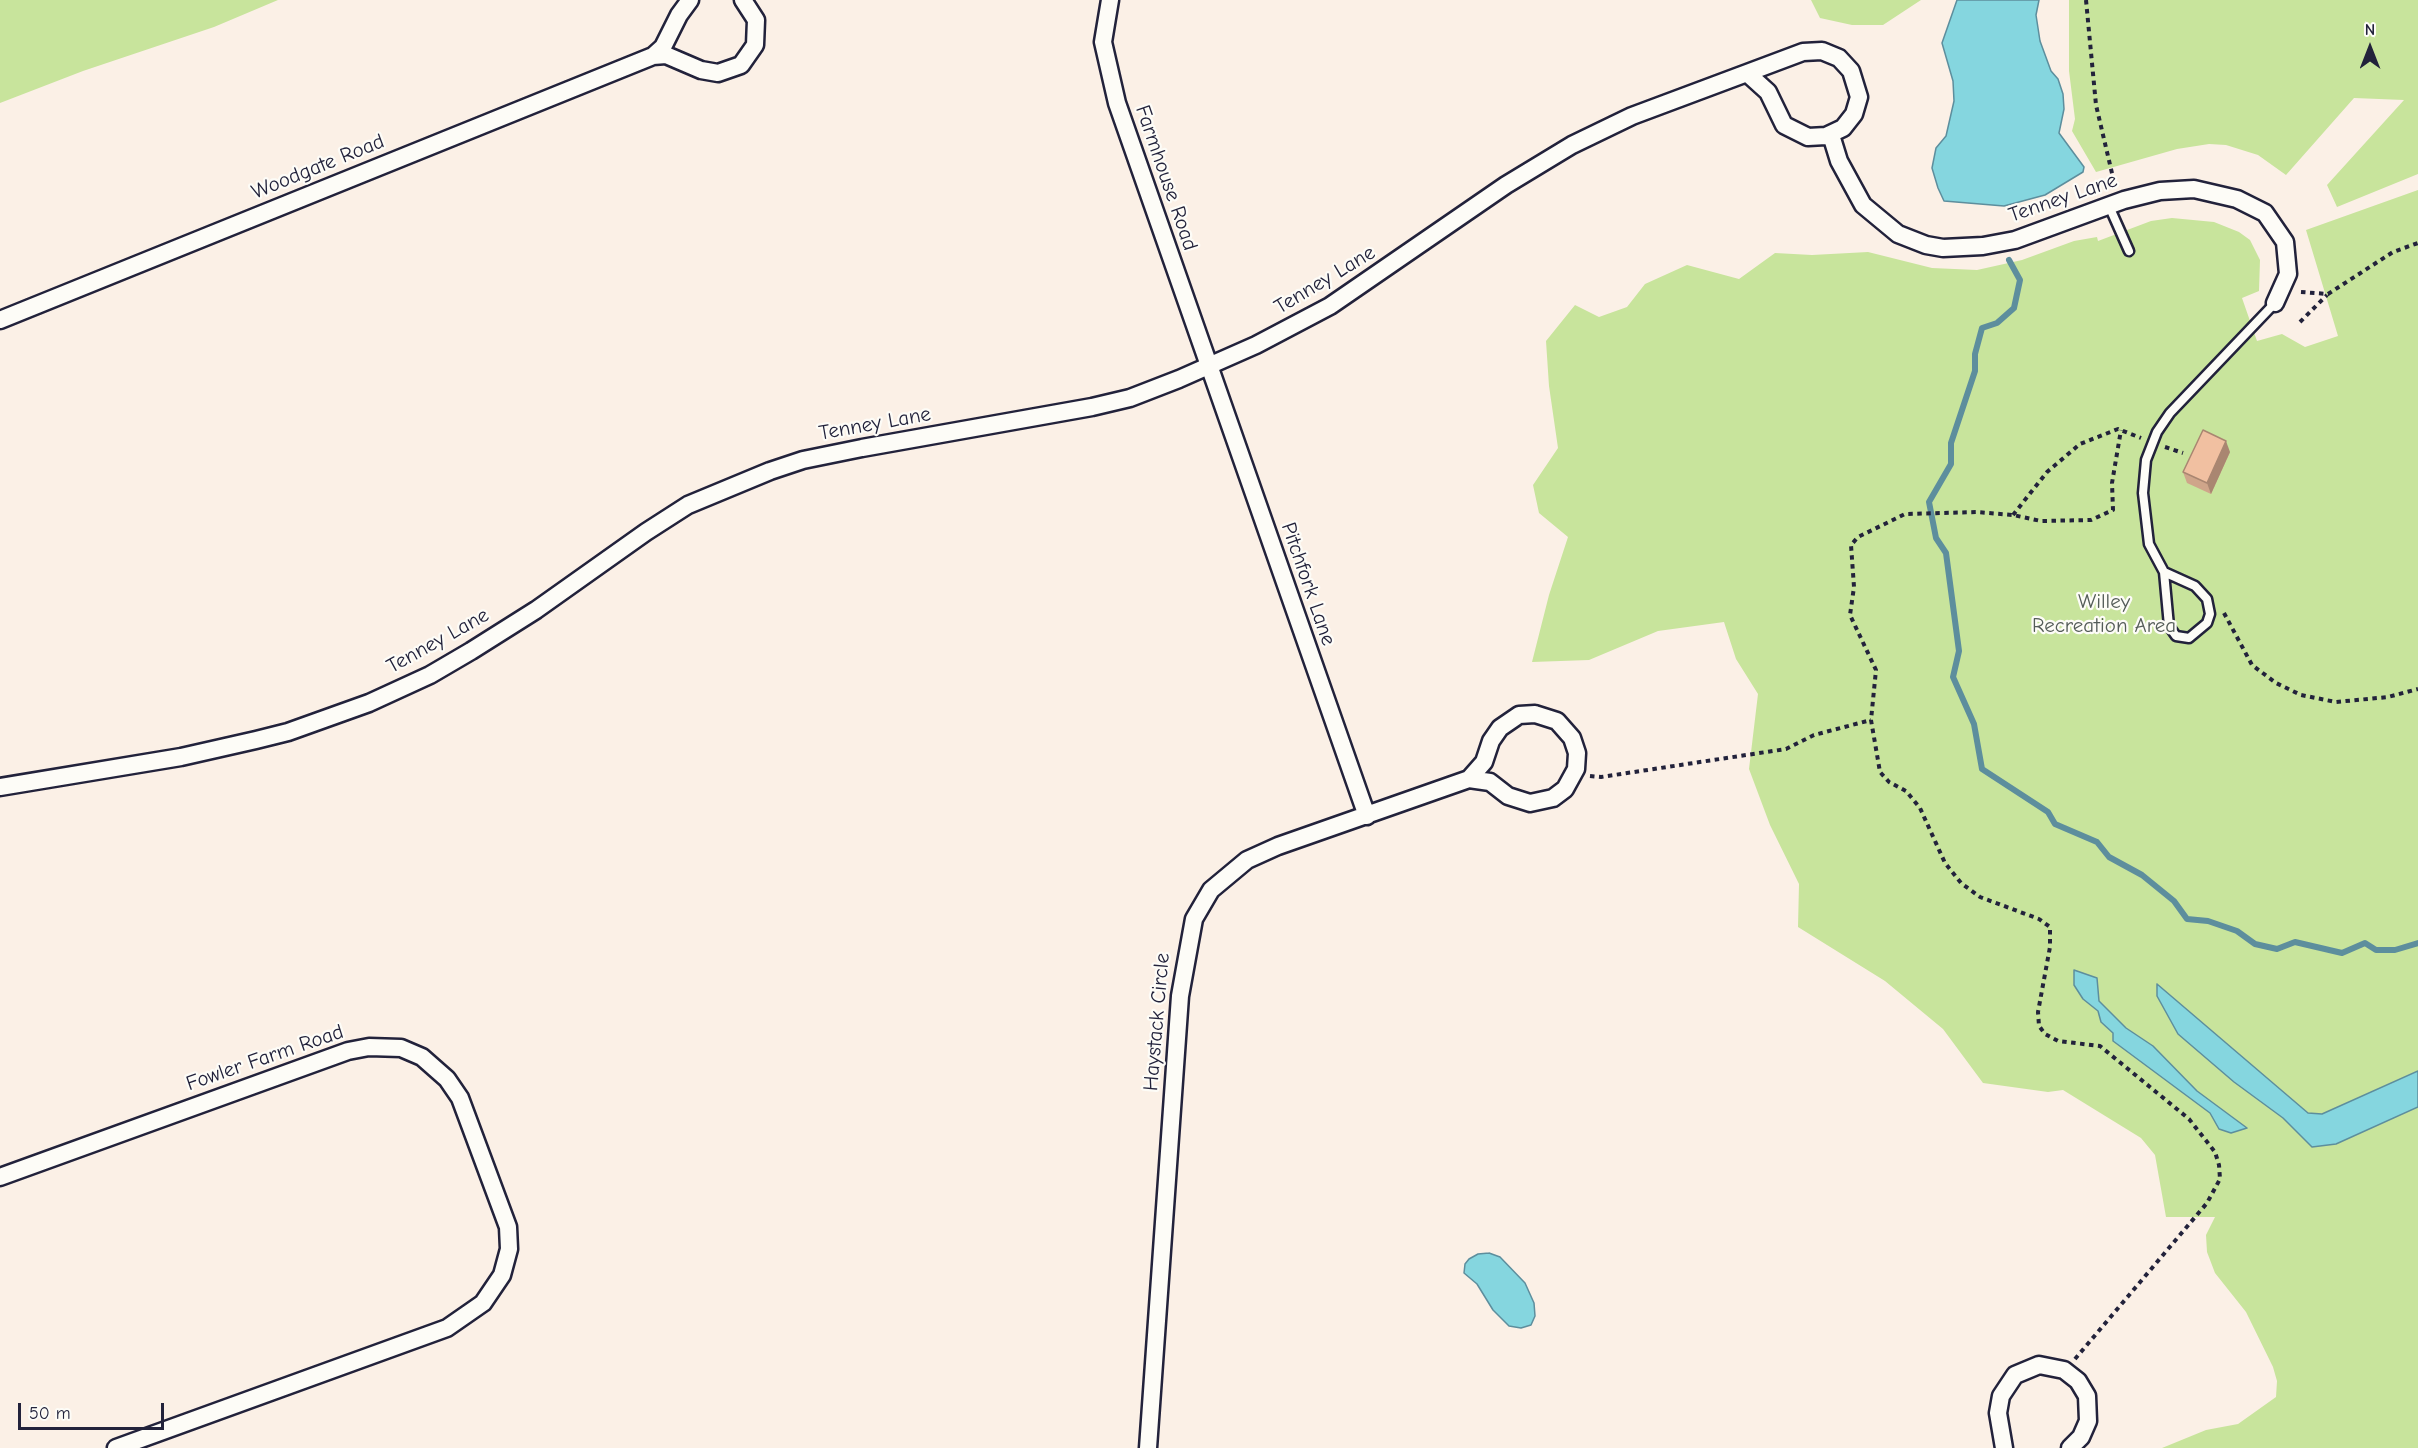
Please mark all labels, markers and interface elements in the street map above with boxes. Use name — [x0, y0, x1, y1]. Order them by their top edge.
north arrow — [2340, 18, 2400, 78]
text: N — [2365, 21, 2375, 39]
street label: Farmhouse Road — [1129, 102, 1203, 254]
street label: Woodgate Road — [248, 129, 388, 205]
street label: Tenney Lane — [2005, 168, 2121, 228]
street label: Tenney Lane — [1270, 240, 1380, 320]
street label: Tenney Lane — [817, 402, 933, 446]
street label: Pitchfork Lane — [1275, 519, 1341, 649]
park label: Willey Recreation Area — [2032, 589, 2176, 639]
street label: Tenney Lane — [382, 603, 494, 679]
street label: Haystack Circle — [1138, 952, 1176, 1092]
street label: Fowler Farm Road — [183, 1019, 347, 1097]
scale bar — [21, 1391, 166, 1429]
text: 50 m — [29, 1403, 71, 1424]

